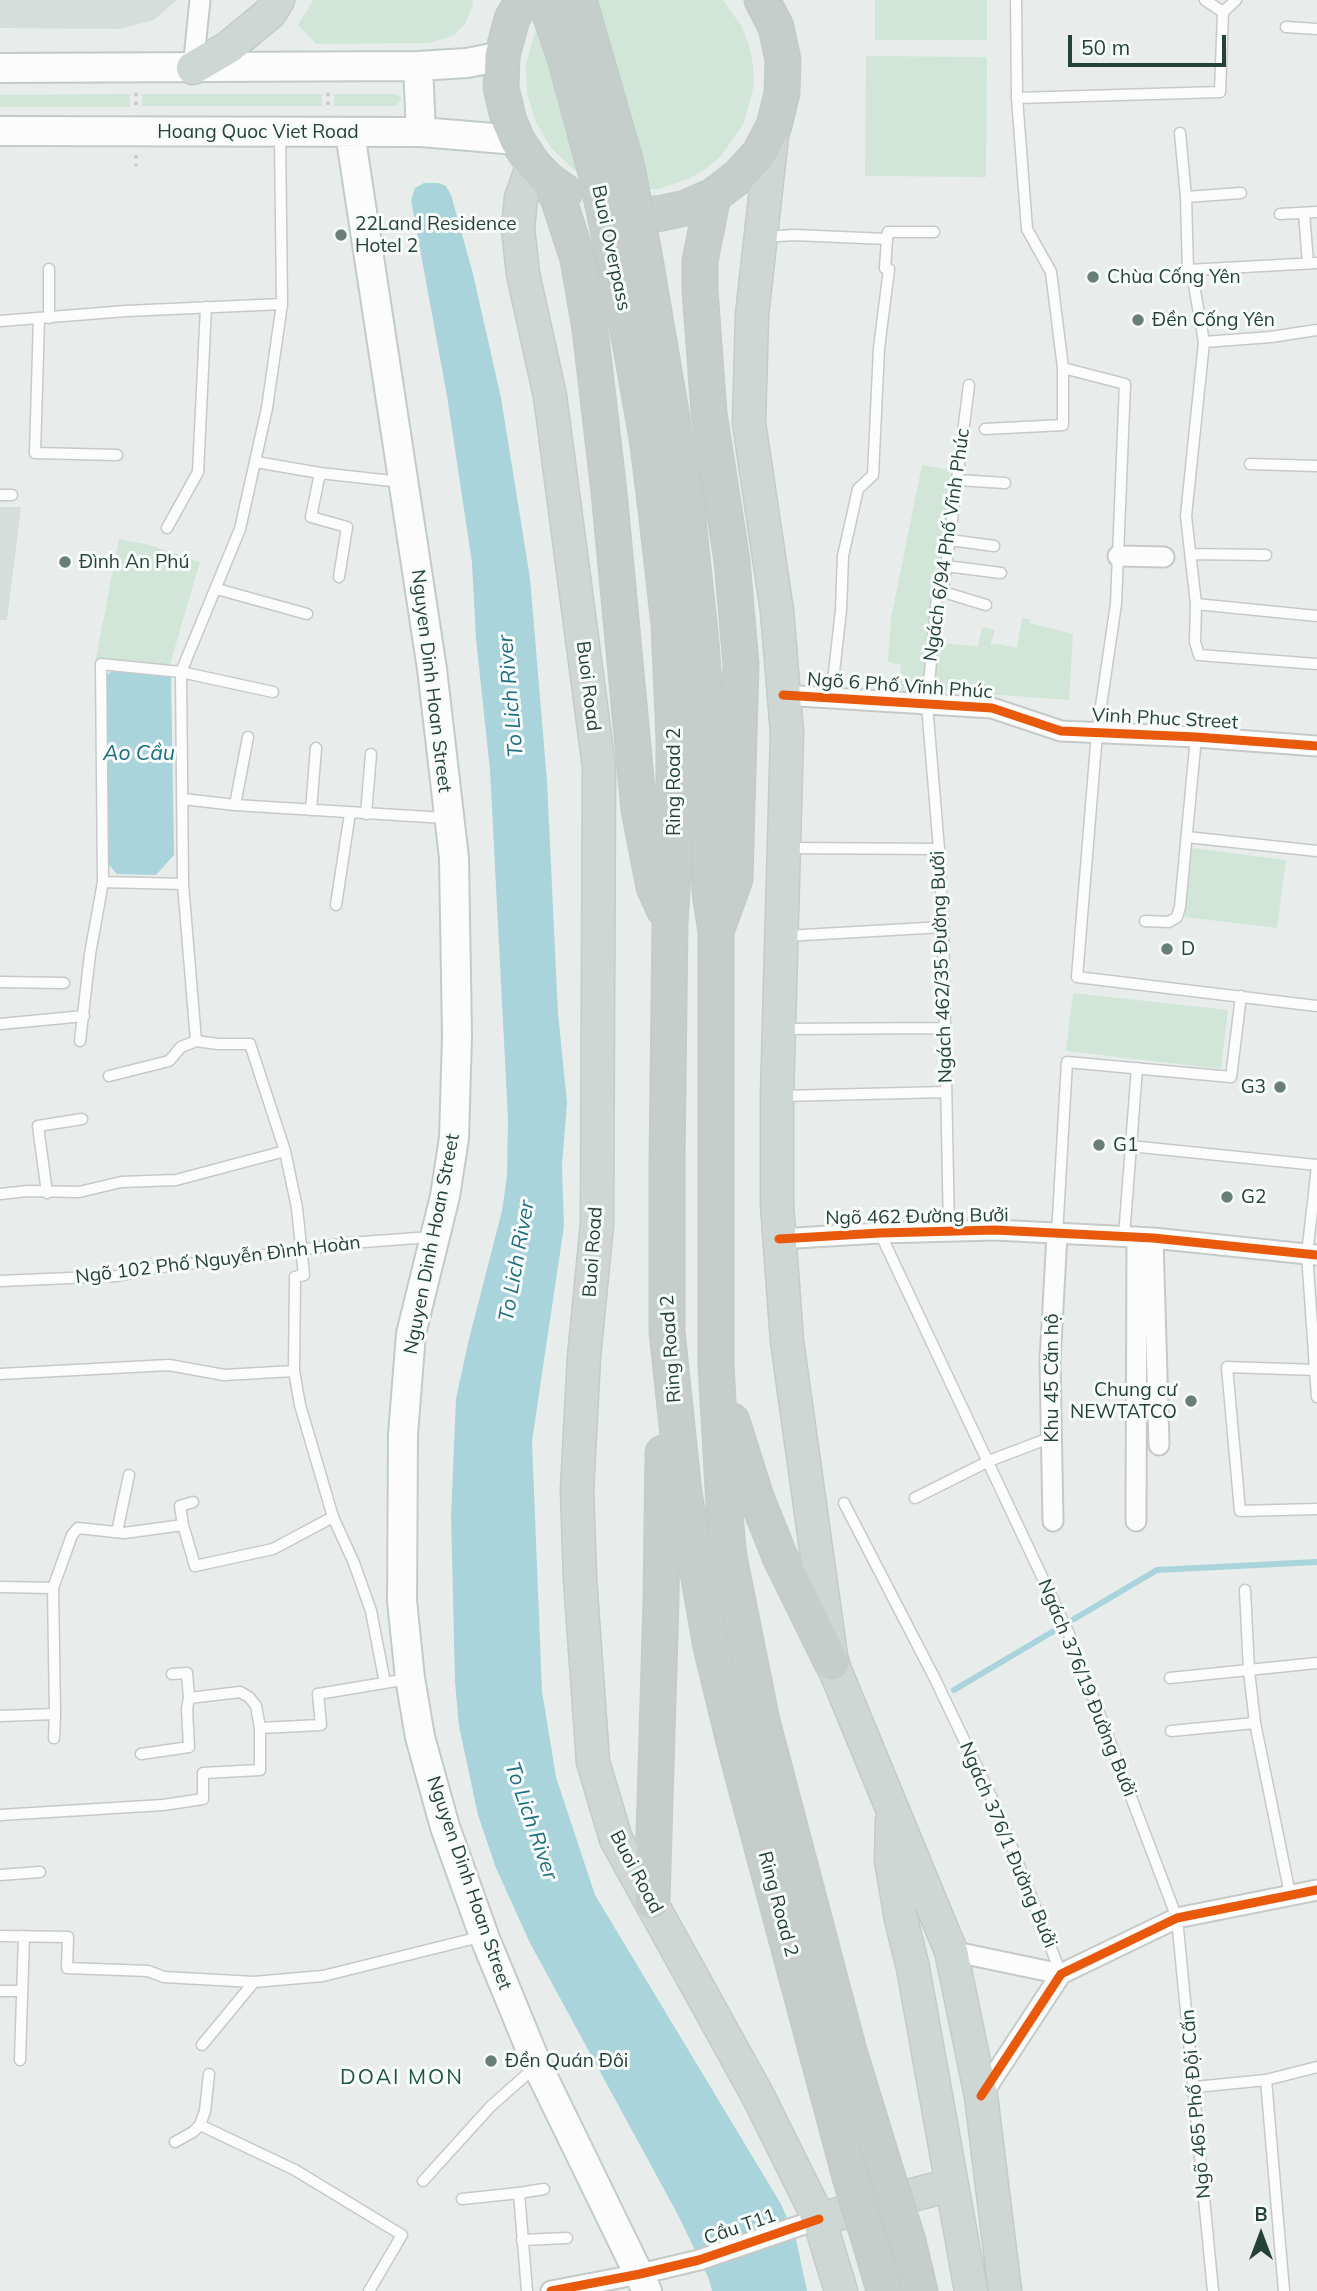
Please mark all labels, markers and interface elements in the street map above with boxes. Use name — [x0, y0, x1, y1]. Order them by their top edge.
scale bar — [1072, 21, 1230, 65]
text: 50 m — [1081, 34, 1130, 60]
street label: Hoang Quoc Viet Road — [157, 121, 359, 143]
street label: Buoi Overpass — [587, 183, 635, 313]
place label: 22Land Residence Hotel 2 — [355, 213, 517, 257]
marker: 22Land Residence Hotel 2 — [333, 227, 349, 243]
place label: Chùa Cống Yên — [1107, 266, 1241, 288]
marker: Chùa Cống Yên — [1085, 269, 1101, 285]
place label: Đền Cống Yên — [1152, 309, 1275, 331]
marker: Đền Cống Yên — [1130, 312, 1146, 328]
street label: Ngách 6/94 Phố Vĩnh Phúc — [919, 427, 975, 663]
place label: Đình An Phú — [79, 551, 189, 573]
marker: Đình An Phú — [57, 554, 73, 570]
street label: Nguyen Dinh Hoan Street — [406, 568, 456, 794]
water label: To Lich River — [493, 634, 529, 758]
street label: Buoi Road — [571, 640, 605, 732]
street label: Ngõ 6 Phố Vĩnh Phúc — [806, 668, 994, 704]
street label: Vinh Phuc Street — [1091, 704, 1239, 734]
street label: Ring Road 2 — [663, 728, 685, 836]
water label: Ao Cầu — [103, 741, 175, 767]
street label: Ngách 462/35 Đường Bưởi — [927, 850, 957, 1084]
place label: D — [1181, 938, 1195, 960]
marker: D — [1159, 941, 1175, 957]
place label: G3 — [1241, 1076, 1266, 1098]
marker: G3 — [1272, 1079, 1288, 1095]
street label: Nguyen Dinh Hoan Street — [399, 1132, 465, 1356]
place label: G1 — [1113, 1134, 1138, 1156]
marker: G1 — [1091, 1137, 1107, 1153]
place label: G2 — [1241, 1186, 1266, 1208]
marker: G2 — [1219, 1189, 1235, 1205]
water label: To Lich River — [494, 1198, 540, 1324]
street label: Ngõ 462 Đường Bưởi — [825, 1204, 1009, 1230]
street label: Buoi Road — [578, 1206, 608, 1298]
street label: Ngõ 102 Phố Nguyễn Đình Hoàn — [74, 1231, 362, 1289]
street label: Ring Road 2 — [656, 1294, 686, 1404]
street label: Khu 45 Căn hộ — [1041, 1313, 1063, 1443]
place label: Chung cư NEWTATCO — [1070, 1379, 1177, 1423]
marker: Chung cư NEWTATCO — [1183, 1393, 1199, 1409]
street label: Ngách 376/19 Đường Bưởi — [1033, 1576, 1141, 1800]
street label: Ngách 376/1 Đường Bưởi — [954, 1739, 1062, 1951]
water label: To Lich River — [499, 1759, 563, 1883]
street label: Nguyen Dinh Hoan Street — [422, 1773, 516, 1993]
street label: Buoi Road — [605, 1827, 667, 1917]
street label: Ring Road 2 — [753, 1849, 803, 1959]
street label: Ngõ 465 Phố Đội Cấn — [1176, 2008, 1216, 2200]
place label: Đền Quán Đôi — [505, 2050, 628, 2072]
marker: Đền Quán Đôi — [483, 2053, 499, 2069]
district label: DOAI MON — [341, 2065, 463, 2091]
north arrow — [1226, 2200, 1296, 2270]
text: B — [1254, 2202, 1268, 2226]
street label: Cầu T11 — [701, 2204, 779, 2250]

